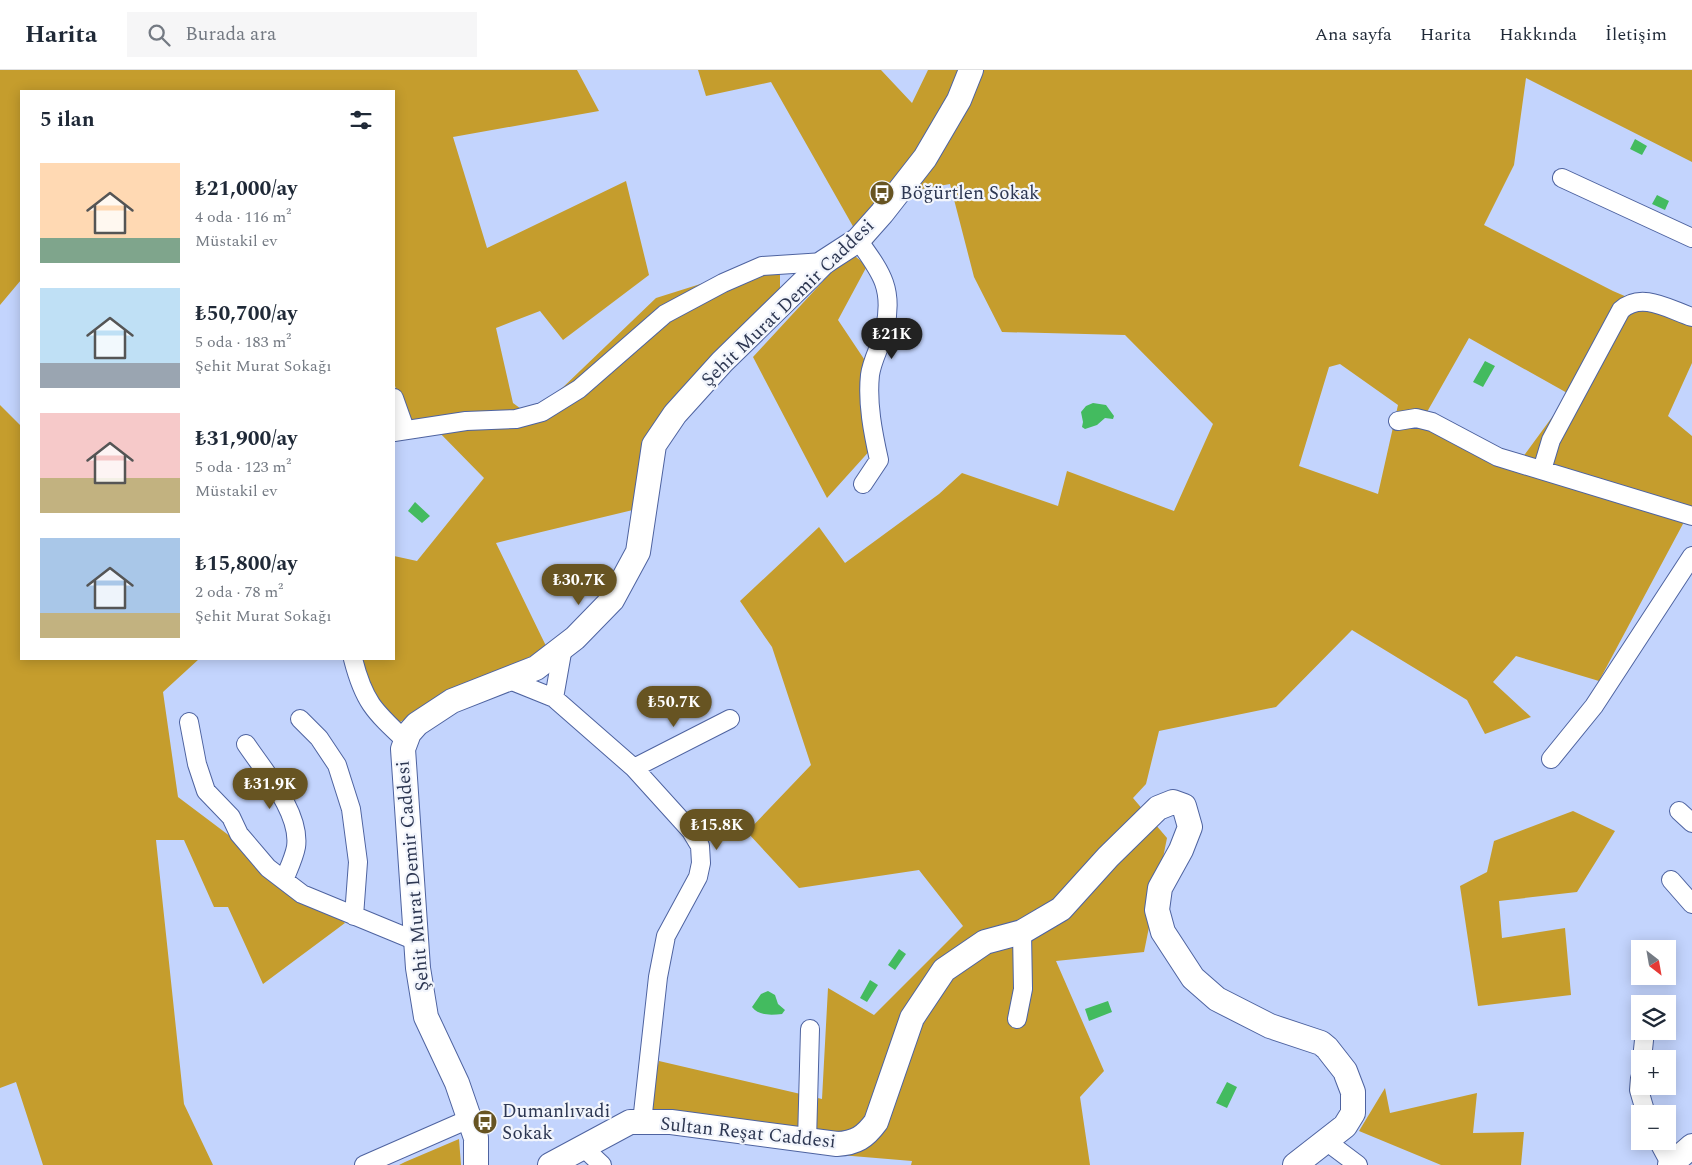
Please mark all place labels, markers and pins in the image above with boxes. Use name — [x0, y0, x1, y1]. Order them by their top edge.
place label: Böğürtlen Sokak — [900, 179, 1040, 208]
bus stop icon: Böğürtlen Sokak — [869, 180, 895, 206]
pin: ₺21K — [862, 318, 922, 360]
pin: ₺30.7K — [538, 564, 620, 606]
pin: ₺50.7K — [633, 686, 715, 728]
pin: ₺31.9K — [229, 768, 311, 810]
pin: ₺15.8K — [676, 808, 758, 851]
place label: Dumanlıvadi Sokak — [502, 1097, 611, 1148]
bus stop icon: Dumanlıvadi Sokak — [472, 1109, 498, 1135]

